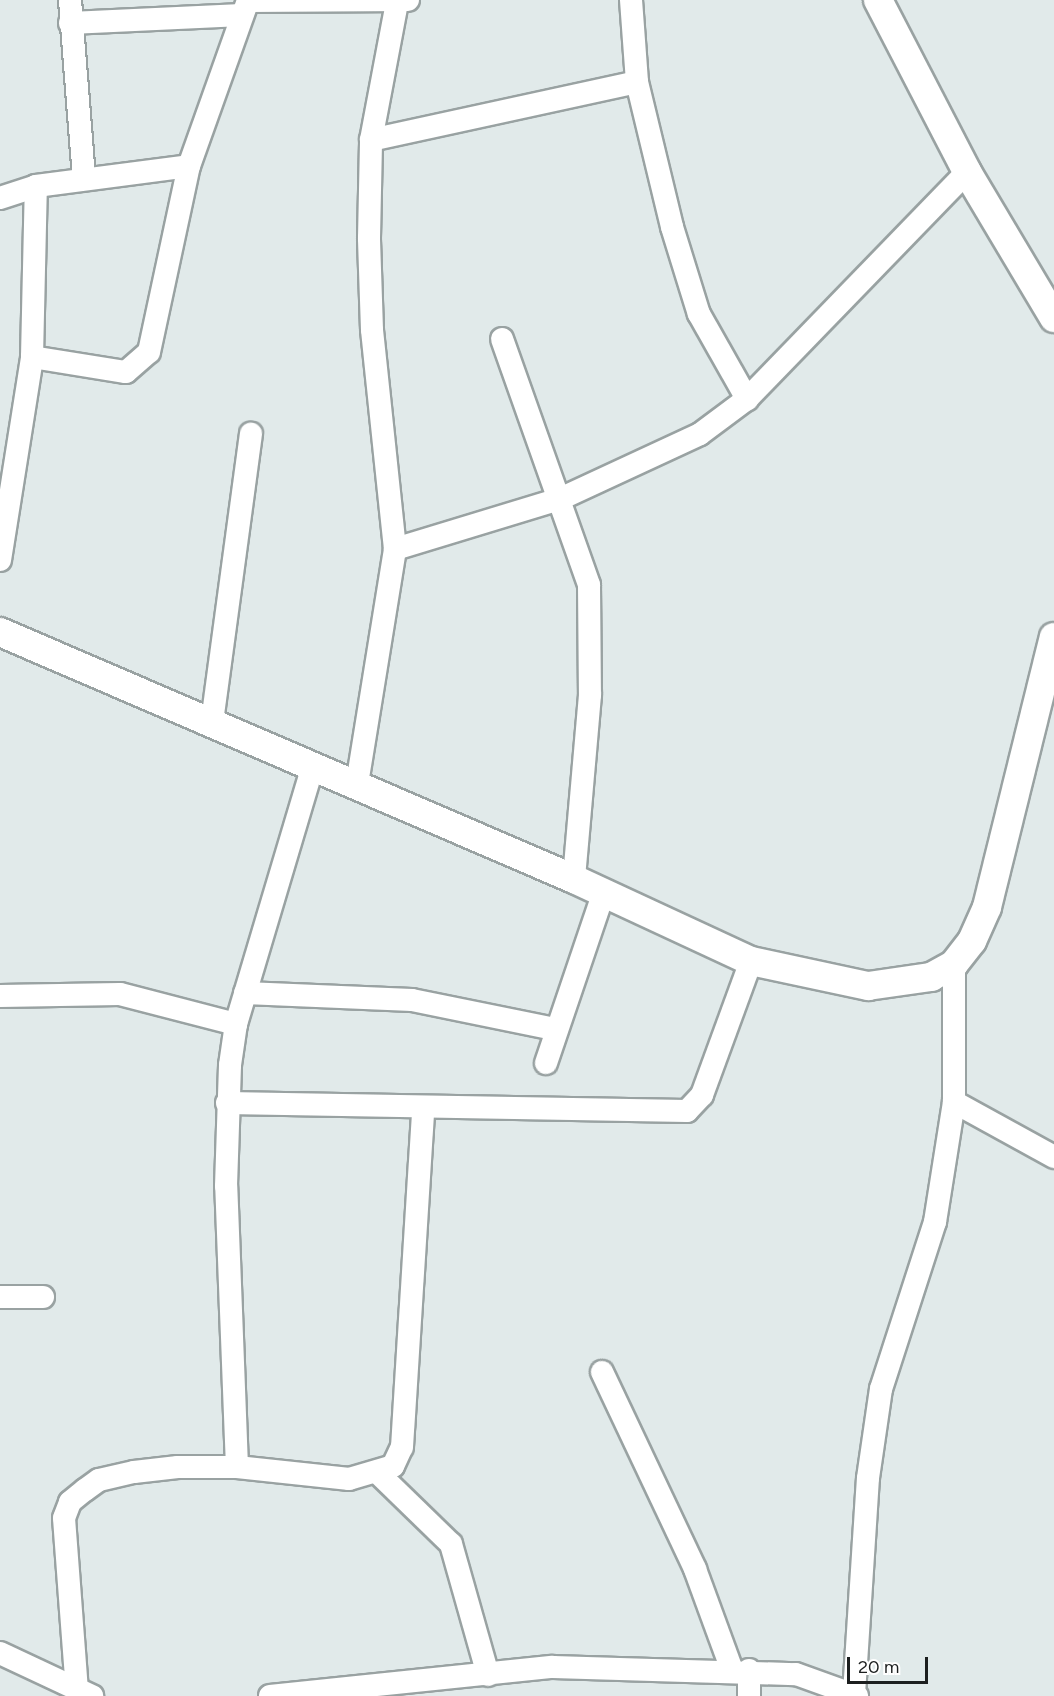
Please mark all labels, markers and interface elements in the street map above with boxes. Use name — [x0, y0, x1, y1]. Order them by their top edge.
scale bar — [850, 1645, 931, 1683]
text: 20 m — [858, 1656, 899, 1678]

